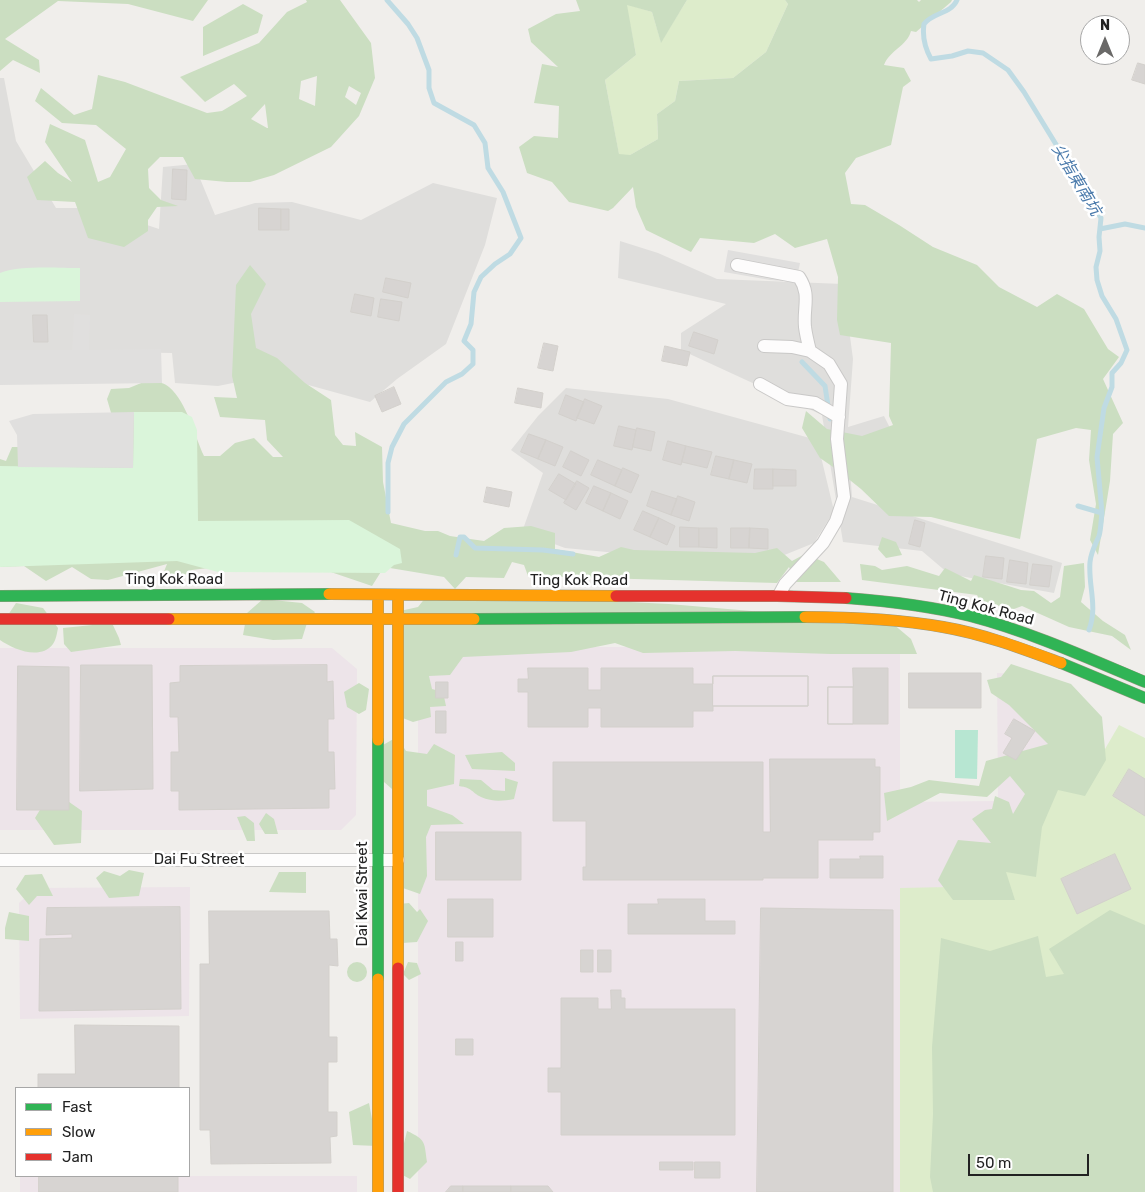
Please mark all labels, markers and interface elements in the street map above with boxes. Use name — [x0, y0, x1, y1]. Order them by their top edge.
north arrow — [1080, 15, 1130, 65]
text: N — [1100, 17, 1110, 34]
water label: 尖指東南坑 — [1047, 141, 1105, 219]
street label: Ting Kok Road — [125, 571, 223, 589]
street label: Ting Kok Road — [530, 572, 628, 590]
street label: Ting Kok Road — [936, 587, 1036, 629]
street label: Dai Kwai Street — [354, 841, 372, 947]
street label: Dai Fu Street — [154, 851, 244, 869]
legend — [15, 1087, 190, 1177]
text: Fast — [62, 1098, 92, 1116]
text: Slow — [62, 1123, 95, 1141]
scale bar — [970, 1144, 1091, 1176]
text: Jam — [62, 1148, 93, 1166]
text: 50 m — [976, 1154, 1011, 1172]

